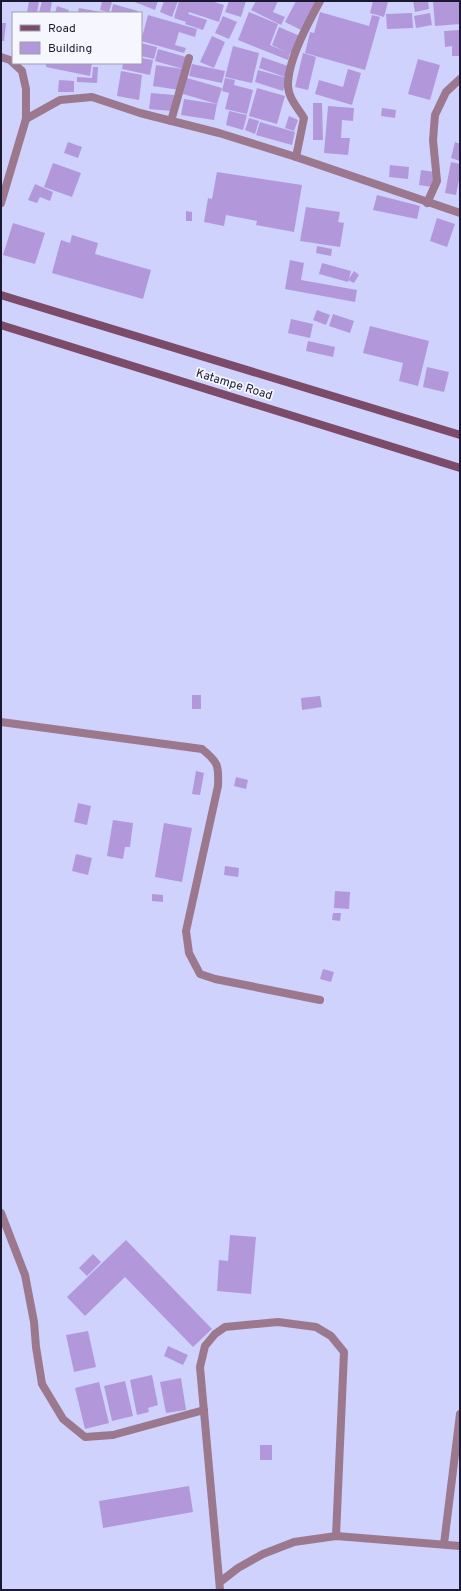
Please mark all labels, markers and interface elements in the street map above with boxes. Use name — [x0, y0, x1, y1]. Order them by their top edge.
legend — [12, 12, 142, 64]
text: Road — [48, 21, 76, 37]
text: Building — [48, 41, 92, 57]
street label: Katampe Road — [194, 366, 274, 404]

